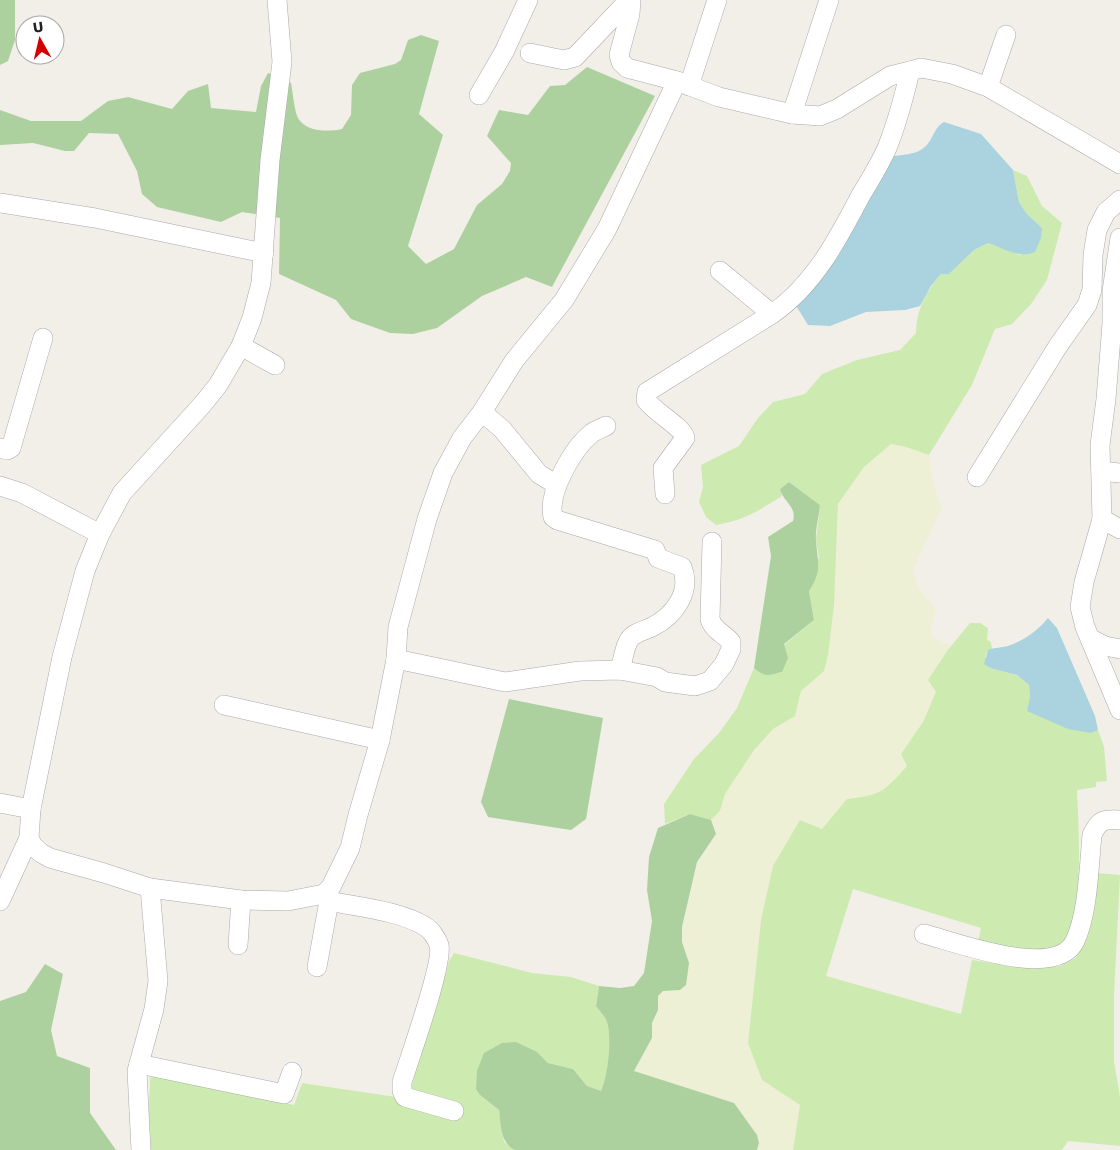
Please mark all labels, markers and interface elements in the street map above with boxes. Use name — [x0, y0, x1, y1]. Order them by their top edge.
north arrow — [15, 15, 65, 65]
text: U — [32, 18, 44, 36]

